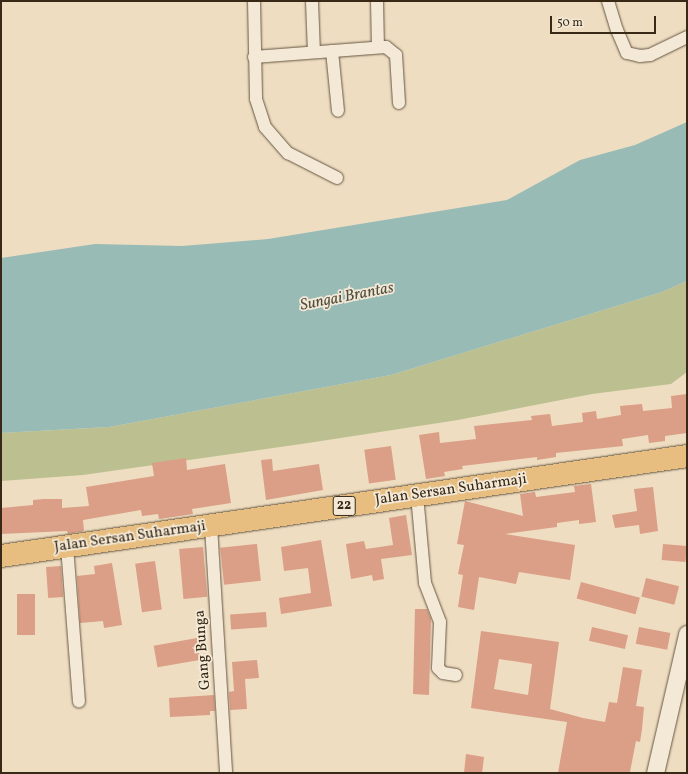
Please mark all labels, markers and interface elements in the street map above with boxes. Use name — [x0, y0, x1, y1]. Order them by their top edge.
scale bar — [552, 8, 658, 34]
text: 50 m — [557, 15, 583, 31]
water label: Sungai Brantas — [299, 279, 395, 315]
street label: Jalan Sersan Suharmaji — [374, 470, 528, 510]
road number: 22 — [332, 494, 356, 518]
street label: Jalan Sersan Suharmaji — [53, 517, 207, 557]
street label: Gang Bunga — [191, 609, 215, 691]

